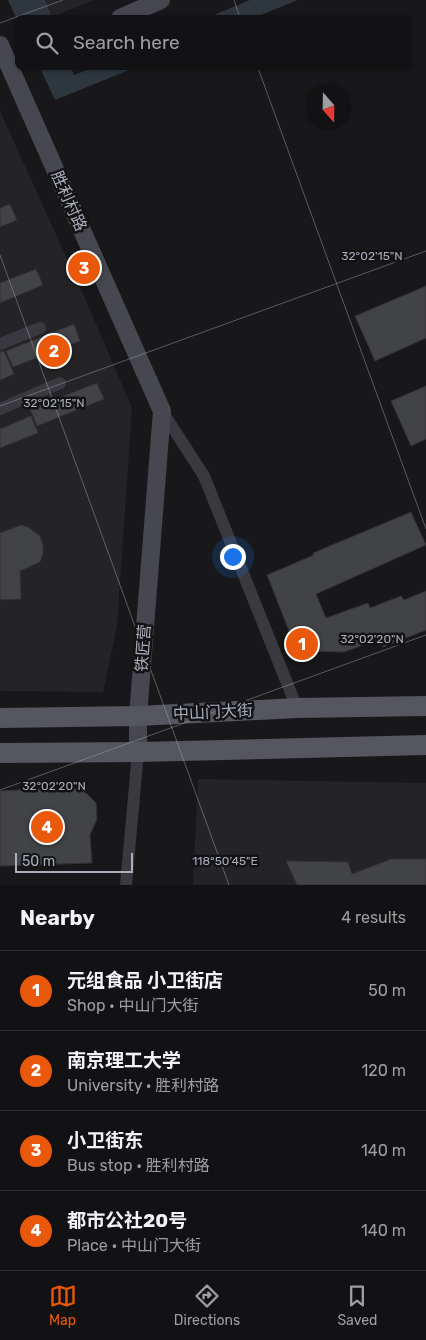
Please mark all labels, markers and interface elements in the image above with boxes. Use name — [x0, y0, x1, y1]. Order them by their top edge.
search box — [15, 15, 411, 70]
icon: search — [33, 29, 61, 57]
text: Search here — [73, 31, 180, 54]
north arrow — [306, 85, 351, 130]
street label: 胜利村路 — [47, 168, 91, 234]
pin: 3 — [68, 249, 100, 287]
text: 32°02'15"N — [341, 249, 403, 263]
pin: 2 — [38, 332, 70, 370]
text: 32°02'15"N — [23, 396, 85, 410]
your location — [220, 544, 246, 570]
street label: 铁匠营 — [132, 623, 154, 673]
pin: 1 — [286, 625, 318, 663]
text: 32°02'20"N — [340, 632, 404, 646]
street label: 中山门大街 — [173, 700, 253, 724]
text: 32°02'20"N — [22, 779, 86, 793]
pin: 4 — [31, 808, 63, 846]
scale bar — [15, 850, 132, 873]
text: 50 m — [22, 853, 55, 870]
text: 118°50'45"E — [192, 854, 258, 868]
text: Nearby — [20, 905, 95, 930]
text: 4 results — [341, 908, 406, 927]
text: 元组食品 小卫街店 — [67, 969, 223, 992]
text: 1 — [32, 981, 40, 1000]
text: 50 m — [368, 981, 406, 1000]
text: Shop · 中山门大街 — [67, 996, 199, 1015]
text: 南京理工大学 — [67, 1049, 181, 1072]
text: 2 — [31, 1061, 41, 1080]
text: 120 m — [361, 1061, 406, 1080]
text: University · 胜利村路 — [67, 1076, 219, 1095]
text: 小卫街东 — [67, 1129, 143, 1152]
text: 3 — [31, 1141, 41, 1160]
text: 140 m — [361, 1141, 406, 1160]
text: Bus stop · 胜利村路 — [67, 1156, 210, 1175]
text: 都市公社20号 — [67, 1209, 187, 1232]
text: 4 — [31, 1221, 41, 1240]
text: 140 m — [361, 1221, 406, 1240]
text: Place · 中山门大街 — [67, 1236, 201, 1255]
tab: Map — [49, 1282, 77, 1329]
tab: Directions — [174, 1282, 240, 1329]
tab: Saved — [337, 1282, 377, 1329]

